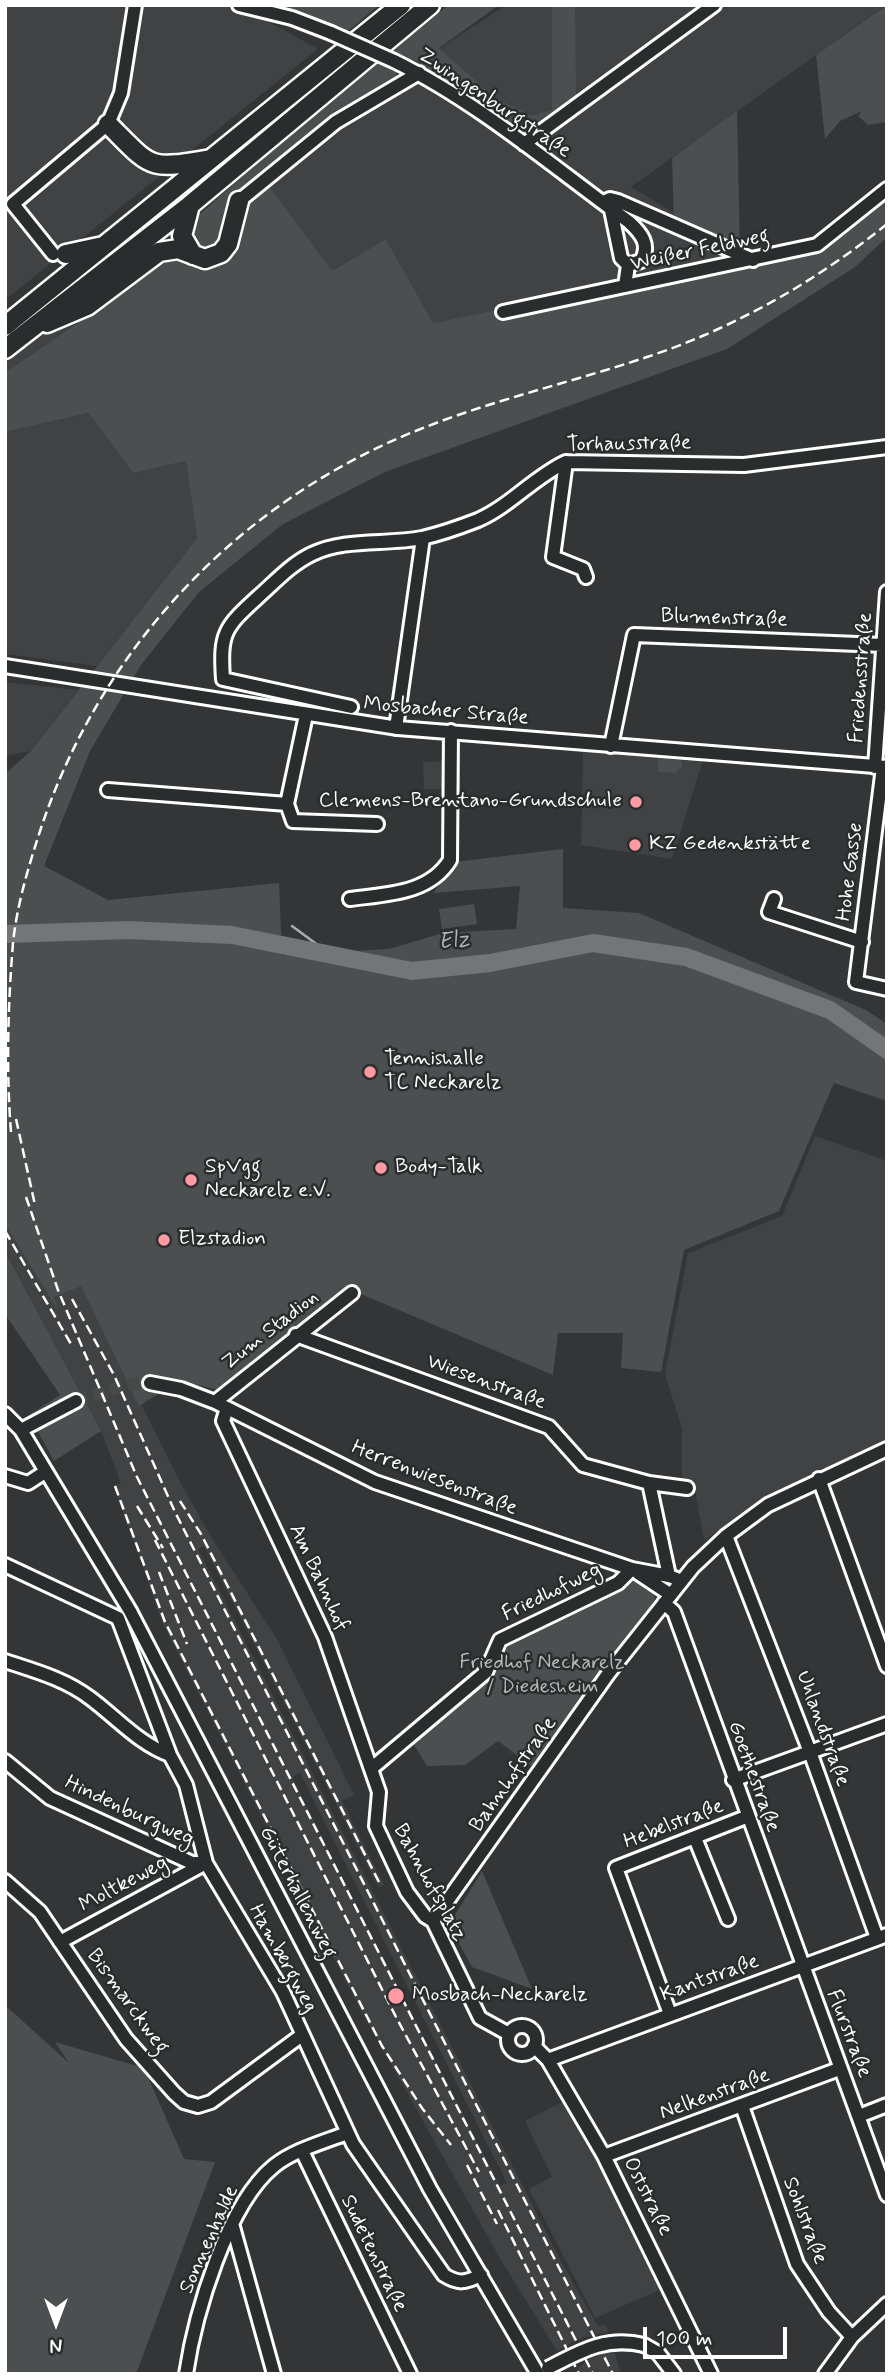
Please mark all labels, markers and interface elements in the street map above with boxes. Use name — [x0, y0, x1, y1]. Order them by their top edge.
street label: Zwingenburgstraße — [413, 43, 575, 165]
street label: Weißer Feldweg — [628, 224, 772, 278]
street label: Torhausstraße — [566, 431, 692, 459]
street label: Blumenstraße — [660, 604, 788, 634]
street label: Friedensstraße — [845, 612, 879, 744]
street label: Mosbacher Straße — [362, 692, 530, 732]
place label: Clemens-Brentano-Grundschule — [319, 789, 622, 815]
marker: Clemens-Brentano-Grundschule — [628, 794, 644, 810]
street label: Hohe Gasse — [832, 821, 870, 923]
place label: KZ Gedenkstätte — [649, 832, 811, 858]
marker: KZ Gedenkstätte — [627, 837, 643, 853]
water label: Elz — [437, 927, 471, 957]
place label: Tennishalle TC Neckarelz — [384, 1047, 501, 1097]
marker: Tennishalle TC Neckarelz — [362, 1064, 378, 1080]
place label: SpVgg Neckarelz e.V. — [205, 1155, 331, 1205]
place label: Body-Talk — [395, 1155, 482, 1181]
marker: Body-Talk — [373, 1160, 389, 1176]
marker: SpVgg Neckarelz e.V. — [183, 1172, 199, 1188]
place label: Elzstadion — [178, 1227, 266, 1253]
marker: Elzstadion — [156, 1232, 172, 1248]
street label: Zum Stadion — [218, 1285, 324, 1377]
street label: Wiesenstraße — [423, 1350, 549, 1416]
street label: Herrenwiesenstraße — [348, 1436, 520, 1522]
street label: Am Bahnhof — [282, 1521, 354, 1635]
street label: Friedhofweg — [498, 1558, 606, 1628]
park label: Friedhof Neckarelz / Diedesheim — [459, 1651, 625, 1701]
street label: Uhlandstraße — [789, 1668, 855, 1790]
street label: Bahnhofstraße — [465, 1712, 563, 1838]
street label: Goethestraße — [721, 1718, 785, 1836]
street label: Hindenburgweg — [60, 1771, 198, 1853]
street label: Hebelstraße — [620, 1794, 728, 1856]
street label: Bahnhofsplatz — [386, 1820, 472, 1946]
street label: Güterhallenweg — [253, 1823, 341, 1963]
street label: Moltkeweg — [75, 1851, 173, 1919]
street label: Hambergweg — [242, 1901, 322, 2017]
street label: Bismarckweg — [80, 1944, 174, 2060]
street label: Kantstraße — [657, 1950, 763, 2008]
place label: Mosbach-Neckarelz — [412, 1983, 588, 2009]
marker: Mosbach-Neckarelz — [386, 1986, 406, 2006]
street label: Flurstraße — [820, 1986, 876, 2082]
street label: Nelkenstraße — [656, 2063, 774, 2127]
street label: Oststraße — [617, 2154, 677, 2240]
street label: Sohlstraße — [776, 2174, 832, 2268]
street label: Sonnenhalde — [175, 2182, 245, 2298]
street label: Sudetenstraße — [334, 2191, 412, 2317]
north arrow — [21, 2288, 91, 2358]
scale bar — [647, 2312, 790, 2356]
text: 100 m — [656, 2325, 712, 2353]
text: N — [50, 2332, 62, 2357]

